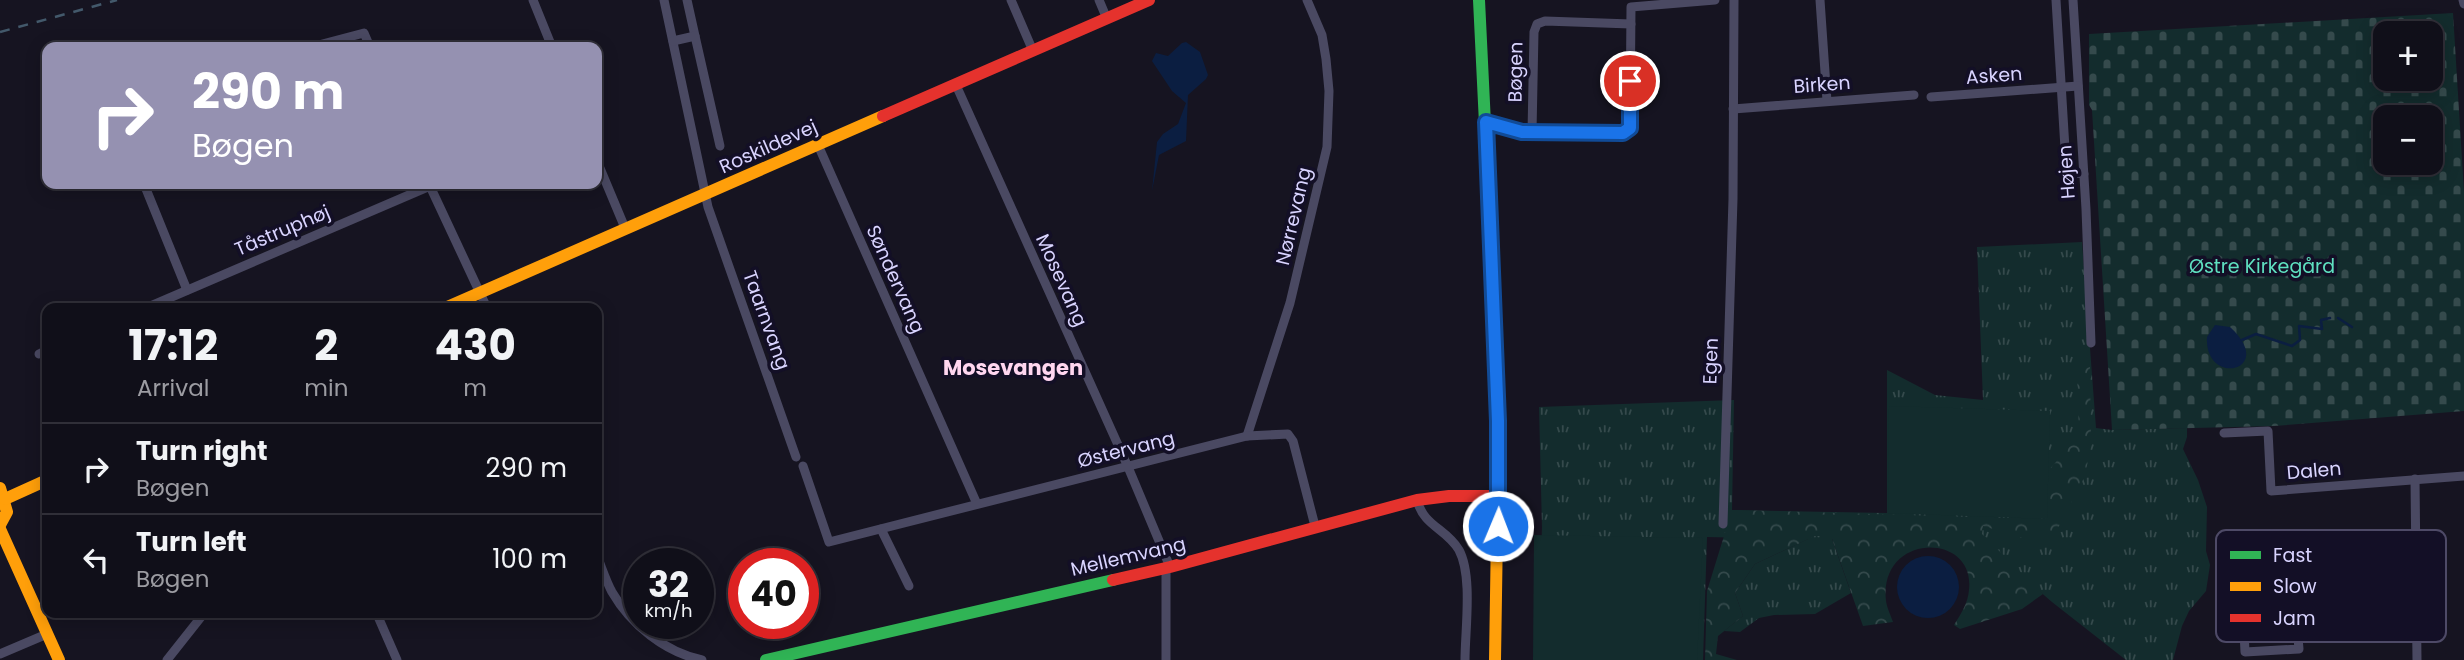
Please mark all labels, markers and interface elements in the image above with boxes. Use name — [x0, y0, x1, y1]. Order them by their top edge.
map controls — [2373, 21, 2443, 175]
button: + — [2373, 21, 2443, 91]
street label: Bøgen — [1501, 41, 1530, 103]
pin — [1600, 51, 1660, 111]
text: 290 m — [192, 58, 344, 126]
street label: Asken — [1965, 60, 2023, 91]
icon: arrive — [1611, 62, 1649, 100]
street label: Birken — [1793, 69, 1851, 100]
icon: right — [77, 70, 168, 161]
button: − — [2373, 105, 2443, 175]
street label: Roskildevej — [715, 113, 821, 180]
text: Bøgen — [192, 123, 294, 168]
street label: Højen — [2051, 144, 2082, 200]
street label: Nørrevang — [1269, 164, 1318, 268]
street label: Tåstruphøj — [230, 198, 334, 263]
street label: Søndervang — [860, 221, 931, 338]
street label: Mosevang — [1029, 230, 1094, 331]
park label: Østre Kirkegård — [2189, 253, 2335, 280]
street label: Taarnvang — [736, 267, 797, 374]
text: 17:12 — [128, 316, 218, 375]
text: 2 — [314, 316, 338, 375]
text: 430 — [435, 316, 516, 375]
street label: Egen — [1696, 337, 1725, 385]
district label: Mosevangen — [943, 353, 1083, 382]
text: Arrival — [137, 372, 209, 404]
text: min — [304, 372, 348, 404]
text: m — [463, 372, 487, 404]
street label: Østervang — [1075, 424, 1177, 475]
text: Turn right — [136, 433, 268, 469]
icon: right — [77, 450, 115, 488]
text: 290 m — [486, 450, 567, 486]
street label: Dalen — [2286, 455, 2343, 486]
text: Bøgen — [136, 472, 209, 504]
position arrow — [1461, 489, 1535, 563]
text: Turn left — [136, 524, 247, 560]
street label: Mellemvang — [1068, 530, 1188, 583]
legend — [2216, 530, 2446, 642]
icon: left — [77, 541, 115, 579]
text: 100 m — [492, 541, 567, 577]
text: Fast — [2273, 542, 2312, 569]
speed limit sign: 40 — [728, 548, 819, 639]
text: 32 — [648, 560, 689, 609]
text: Bøgen — [136, 563, 209, 595]
text: Slow — [2273, 573, 2317, 600]
text: km/h — [645, 598, 692, 623]
text: Jam — [2273, 605, 2315, 632]

